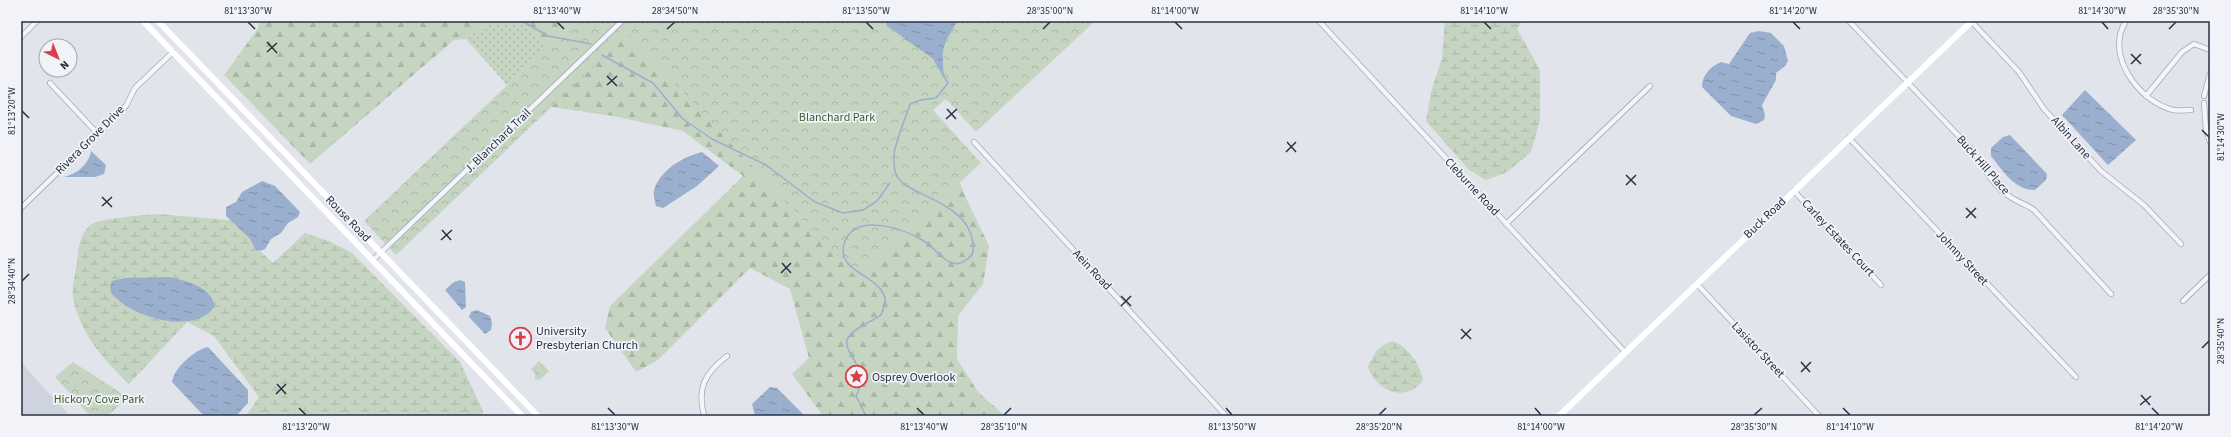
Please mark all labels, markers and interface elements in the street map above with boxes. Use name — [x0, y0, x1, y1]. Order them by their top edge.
text: 81°13'30"W — [224, 4, 272, 18]
text: 81°13'40"W — [533, 4, 581, 18]
text: 28°34'50"N — [652, 4, 698, 18]
text: 81°13'50"W — [842, 4, 890, 18]
text: 28°35'00"N — [1027, 4, 1073, 18]
text: 81°14'00"W — [1151, 4, 1199, 18]
text: 81°14'10"W — [1460, 4, 1508, 18]
text: 81°14'20"W — [1769, 4, 1817, 18]
text: 81°14'30"W — [2078, 4, 2126, 18]
text: 28°35'30"N — [2153, 4, 2199, 18]
north arrow — [38, 38, 78, 78]
text: N — [57, 57, 72, 73]
text: 81°13'20"W — [5, 87, 19, 135]
street label: Rivera Grove Drive — [52, 102, 128, 178]
street label: J. Blanchard Trail — [461, 105, 535, 177]
park label: Blanchard Park — [799, 109, 875, 126]
street label: Albin Lane — [2047, 113, 2095, 163]
text: 81°14'30"W — [2214, 113, 2228, 161]
street label: Buck Hill Place — [1952, 132, 2014, 198]
street label: Cleburne Road — [1441, 154, 1503, 220]
street label: Rouse Road — [321, 192, 375, 246]
street label: Buck Road — [1740, 193, 1790, 243]
street label: Carley Estates Court — [1798, 196, 1878, 280]
street label: Johnny Street — [1932, 227, 1992, 289]
street label: Aein Road — [1069, 246, 1115, 294]
text: 28°34'40"N — [5, 258, 19, 304]
street label: Lasistor Street — [1727, 318, 1789, 382]
text: 28°35'40"N — [2214, 318, 2228, 364]
place label: University Presbyterian Church — [536, 323, 638, 354]
church icon: University Presbyterian Church — [507, 325, 533, 351]
place icon: Osprey Overlook — [844, 364, 870, 390]
place label: Osprey Overlook — [872, 369, 955, 386]
park label: Hickory Cove Park — [54, 391, 144, 408]
text: 81°13'20"W — [282, 420, 330, 434]
text: 81°13'30"W — [591, 420, 639, 434]
text: 81°13'40"W — [900, 420, 948, 434]
text: 28°35'10"N — [981, 420, 1027, 434]
text: 81°13'50"W — [1208, 420, 1256, 434]
text: 28°35'20"N — [1356, 420, 1402, 434]
text: 81°14'00"W — [1517, 420, 1565, 434]
text: 28°35'30"N — [1731, 420, 1777, 434]
text: 81°14'10"W — [1826, 420, 1874, 434]
text: 81°14'20"W — [2135, 420, 2183, 434]

